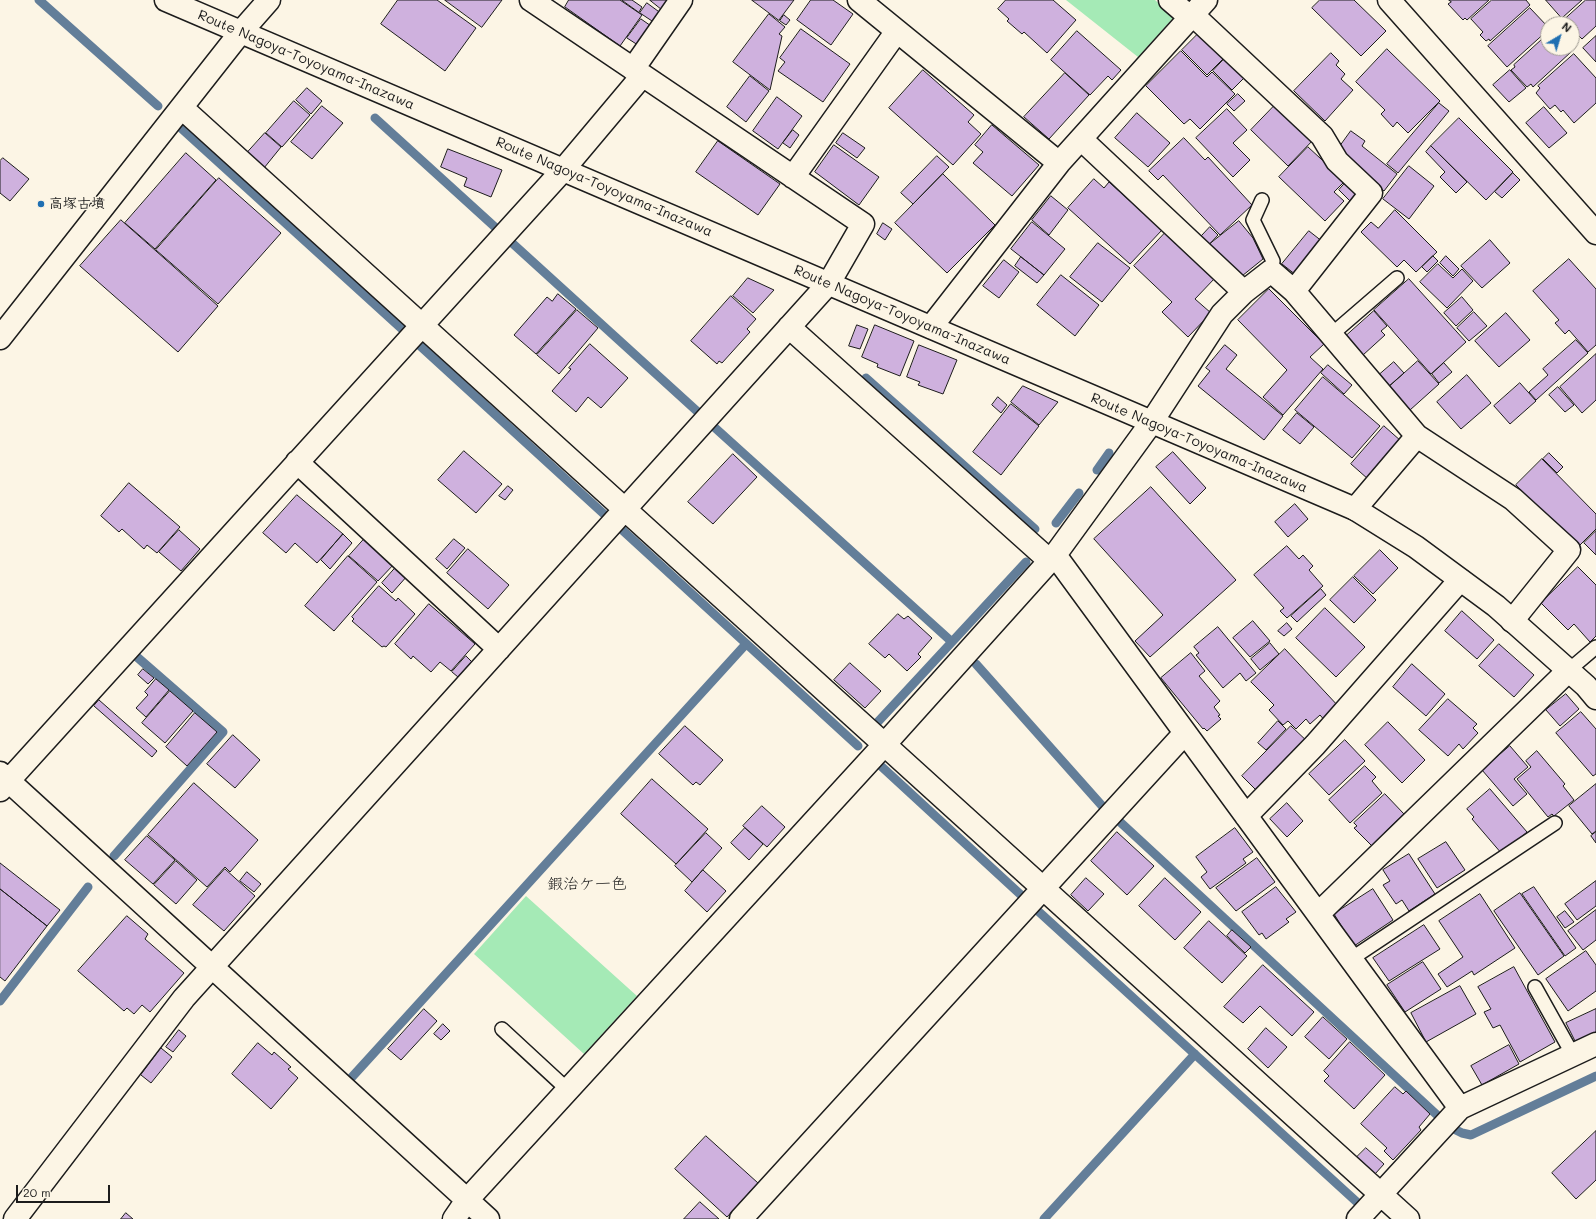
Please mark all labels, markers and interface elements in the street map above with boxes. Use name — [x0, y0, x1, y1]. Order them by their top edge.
street label: Route Nagoya-Toyoyama-Inazawa — [195, 7, 417, 113]
north arrow — [1540, 16, 1580, 56]
text: N — [1559, 18, 1575, 35]
street label: Route Nagoya-Toyoyama-Inazawa — [493, 134, 715, 240]
place label: 高塚古墳 — [49, 196, 105, 212]
marker: 高塚古墳 — [36, 199, 46, 209]
street label: Route Nagoya-Toyoyama-Inazawa — [791, 262, 1013, 368]
street label: Route Nagoya-Toyoyama-Inazawa — [1088, 390, 1310, 496]
district label: 鍜治ケ一色 — [547, 874, 627, 894]
scale bar — [18, 1177, 112, 1203]
text: 20 m — [23, 1184, 51, 1200]

